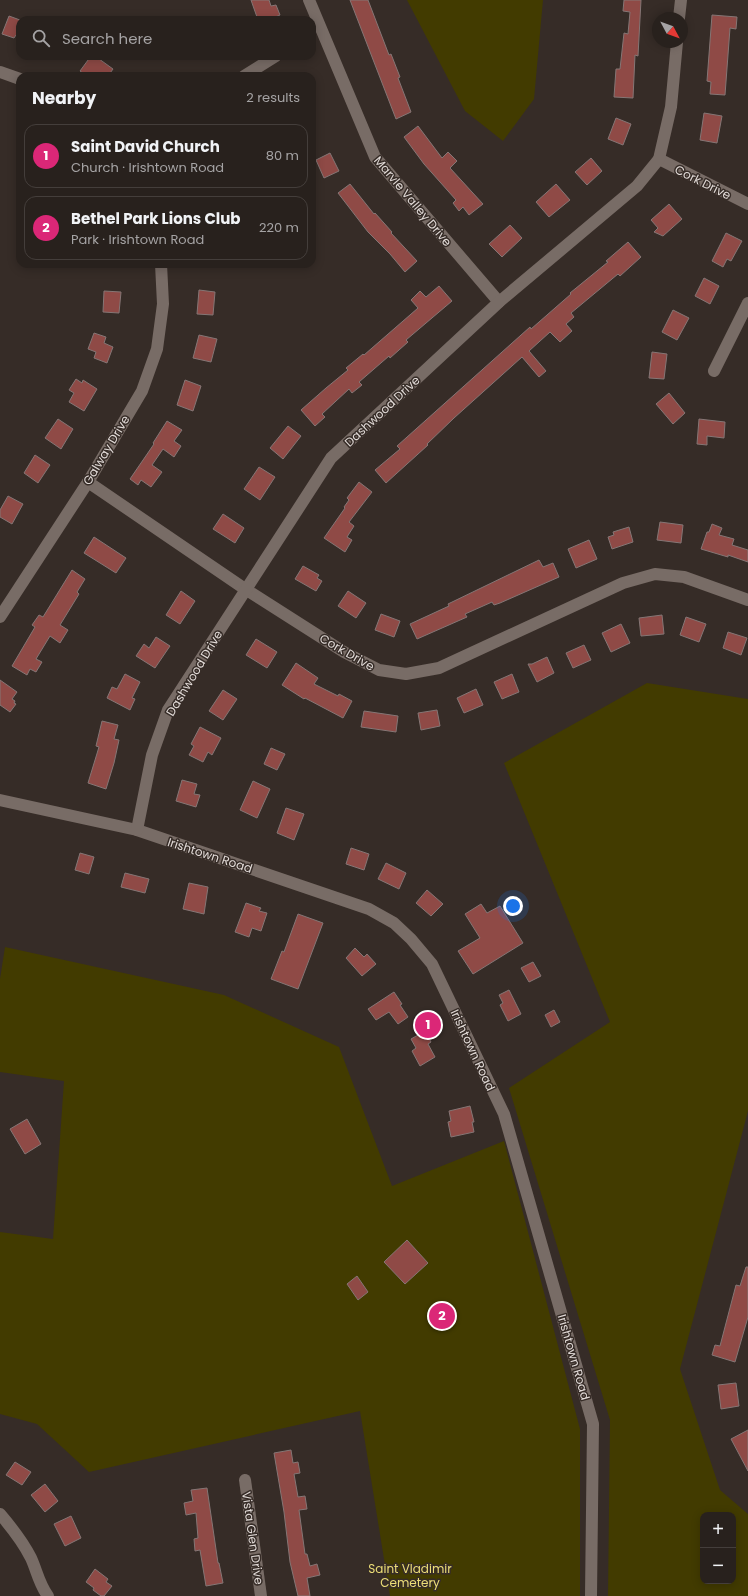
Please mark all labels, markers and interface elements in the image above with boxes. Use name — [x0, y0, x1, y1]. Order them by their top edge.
north arrow — [652, 12, 688, 48]
search box — [16, 16, 316, 60]
icon: search — [30, 27, 52, 49]
text: Search here — [62, 28, 152, 49]
text: Nearby — [32, 86, 96, 110]
text: 2 results — [246, 88, 300, 107]
text: Saint David Church — [71, 136, 220, 157]
text: 1 — [44, 146, 48, 165]
text: 80 m — [266, 146, 299, 165]
street label: Marvle Valley Drive — [370, 152, 456, 250]
text: Church · Irishtown Road — [71, 158, 224, 177]
street label: Cork Drive — [672, 161, 734, 203]
text: Bethel Park Lions Club — [71, 208, 241, 229]
text: 2 — [42, 218, 50, 237]
text: 220 m — [259, 218, 299, 237]
text: Park · Irishtown Road — [71, 230, 204, 249]
street label: Dashwood Drive — [341, 372, 423, 450]
street label: Galway Drive — [79, 412, 133, 488]
street label: Dashwood Drive — [162, 627, 226, 719]
street label: Cork Drive — [316, 629, 378, 675]
street label: Irishtown Road — [165, 833, 255, 877]
your location — [503, 896, 523, 916]
street label: Irishtown Road — [447, 1006, 499, 1094]
pin: 1 — [415, 1010, 441, 1040]
pin: 2 — [429, 1301, 455, 1331]
street label: Irishtown Road — [554, 1312, 594, 1402]
street label: Vista Glen Drive — [238, 1490, 268, 1586]
map controls — [700, 1512, 736, 1584]
button: + — [700, 1512, 736, 1548]
button: − — [700, 1548, 736, 1584]
park label: Saint Vladimir Cemetery — [368, 1560, 452, 1591]

